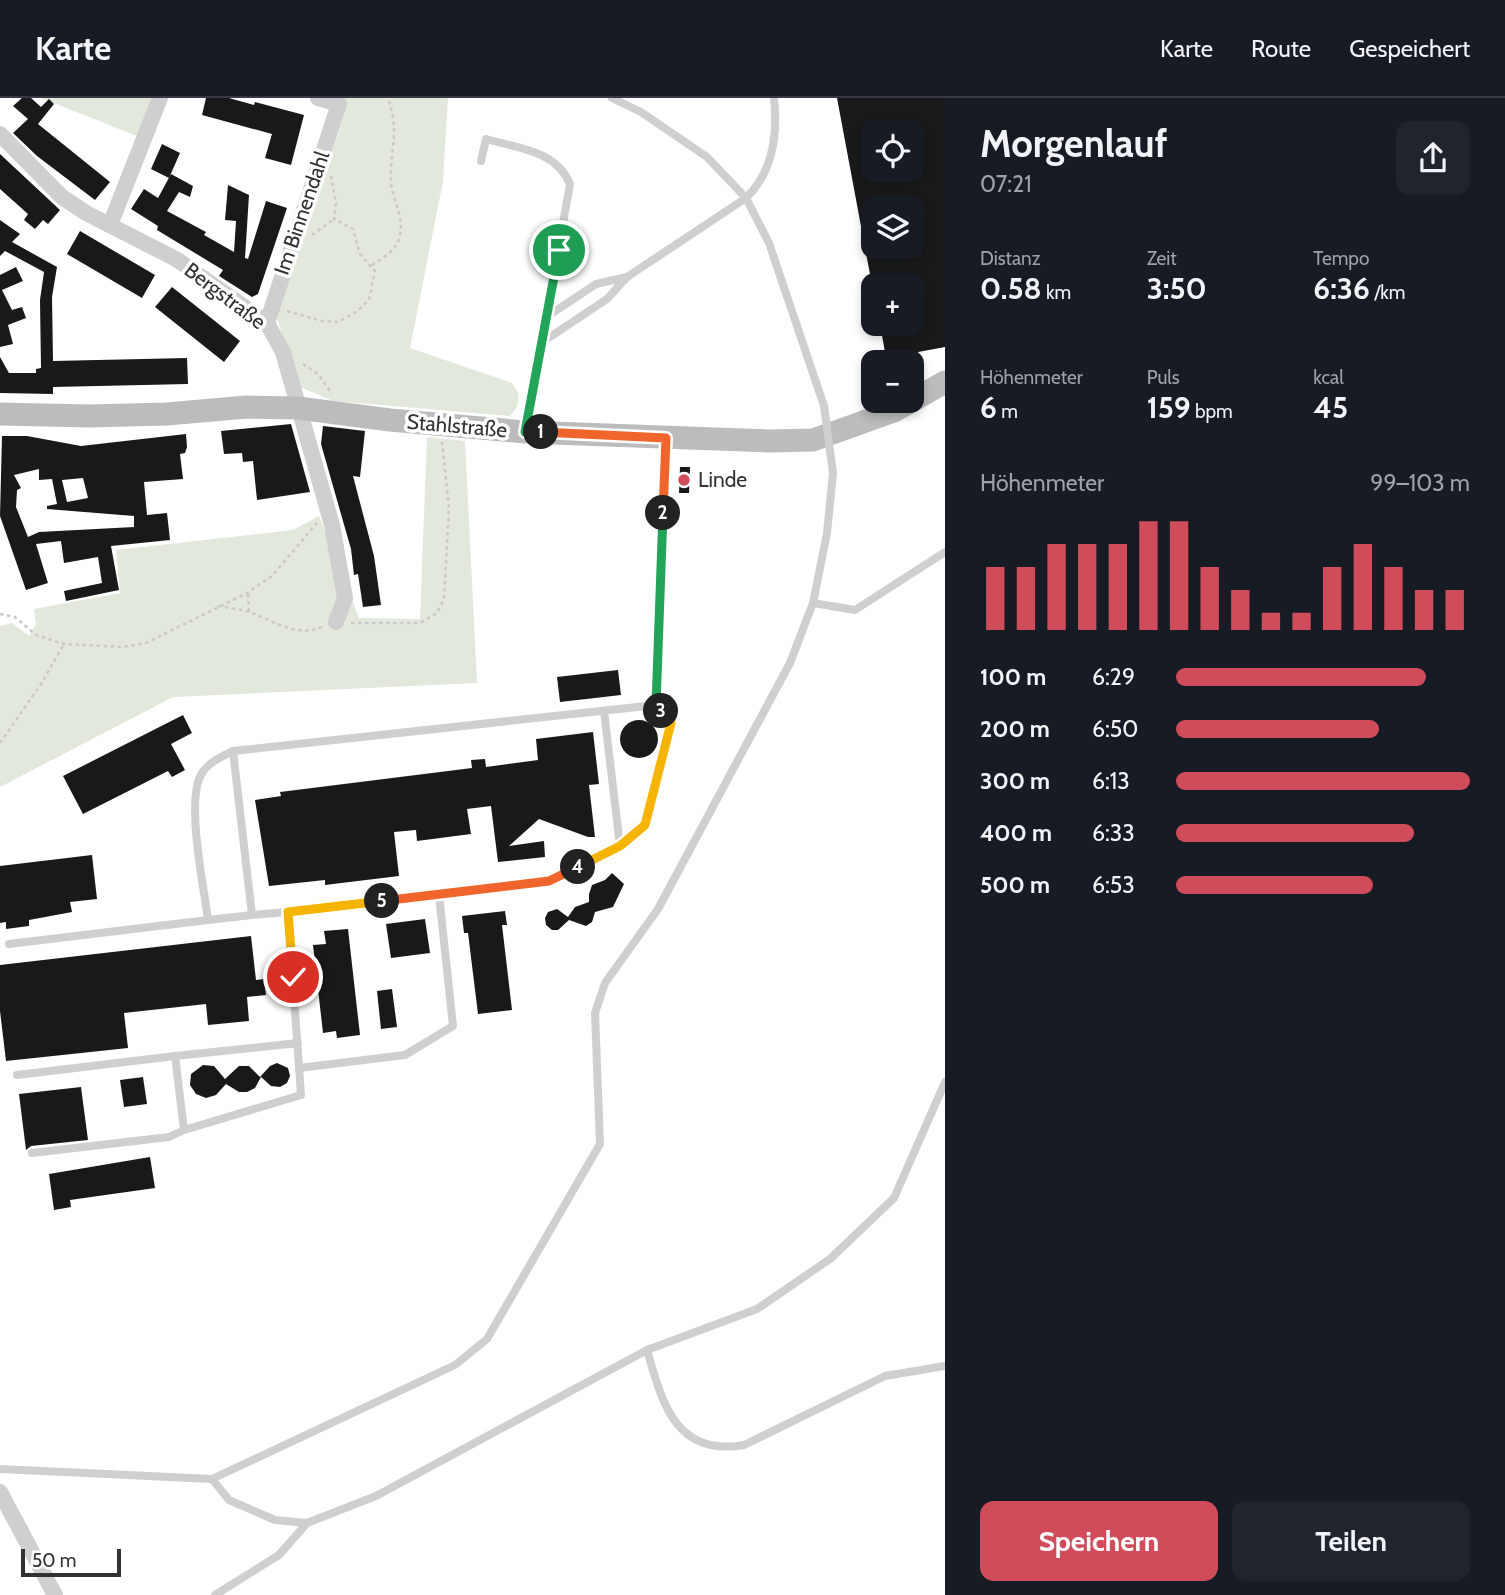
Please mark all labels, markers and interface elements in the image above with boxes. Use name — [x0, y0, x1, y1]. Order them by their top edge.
text: Karte — [35, 28, 111, 68]
text: Karte — [1160, 34, 1213, 63]
text: Route — [1251, 34, 1311, 63]
text: Gespeichert — [1349, 34, 1470, 63]
map controls — [861, 119, 924, 413]
button: locate — [861, 119, 924, 182]
text: Morgenlauf — [980, 120, 1167, 167]
button: share — [1396, 121, 1470, 195]
street label: Im Binnendahl — [269, 148, 334, 278]
text: 07:21 — [980, 170, 1032, 198]
button: layers — [861, 196, 924, 259]
pin — [529, 220, 589, 280]
icon: arrive — [540, 231, 578, 269]
text: Distanz — [980, 247, 1041, 270]
text: Zeit — [1147, 247, 1177, 270]
text: Tempo — [1313, 247, 1369, 270]
street label: Bergstraße — [180, 257, 271, 334]
text: 0.58 — [980, 270, 1042, 307]
text: 3:50 — [1147, 270, 1207, 307]
text: 6:36 — [1313, 270, 1370, 307]
button: + — [861, 273, 924, 336]
text: km — [1042, 281, 1071, 304]
text: /km — [1370, 281, 1405, 304]
button: − — [861, 350, 924, 413]
text: Höhenmeter — [980, 366, 1083, 389]
text: Puls — [1147, 366, 1180, 389]
text: kcal — [1313, 366, 1344, 389]
text: 6 — [980, 389, 997, 426]
text: 159 — [1147, 389, 1191, 426]
text: 45 — [1313, 389, 1348, 426]
text: m — [997, 400, 1018, 423]
text: bpm — [1191, 400, 1233, 423]
street label: Stahlstraße — [406, 409, 508, 442]
pin: 1 — [524, 414, 558, 450]
text: 1 — [537, 420, 544, 443]
place label: Linde — [698, 467, 747, 492]
text: Höhenmeter — [980, 469, 1104, 497]
text: 99–103 m — [1370, 469, 1470, 497]
marker: Linde — [676, 472, 692, 488]
pin: 2 — [646, 496, 680, 530]
text: 2 — [657, 501, 668, 524]
text: 100 m — [980, 663, 1046, 691]
text: 6:29 — [1092, 663, 1135, 691]
pin: 3 — [644, 694, 678, 728]
text: 3 — [655, 699, 666, 722]
text: 200 m — [980, 715, 1050, 743]
text: 6:50 — [1092, 715, 1138, 743]
text: 300 m — [980, 767, 1050, 795]
text: 6:13 — [1092, 767, 1130, 795]
text: 400 m — [980, 819, 1052, 847]
text: 6:33 — [1092, 819, 1135, 847]
pin: 4 — [560, 850, 596, 884]
text: 4 — [572, 855, 583, 878]
text: 500 m — [980, 871, 1050, 899]
text: 6:53 — [1092, 871, 1135, 899]
pin: 5 — [364, 884, 400, 918]
text: 5 — [376, 889, 387, 912]
pin — [263, 947, 323, 1007]
icon: check — [274, 958, 312, 996]
button: Speichern — [980, 1501, 1218, 1581]
button: Teilen — [1232, 1501, 1470, 1581]
scale bar — [21, 1546, 121, 1578]
text: 50 m — [32, 1549, 76, 1572]

